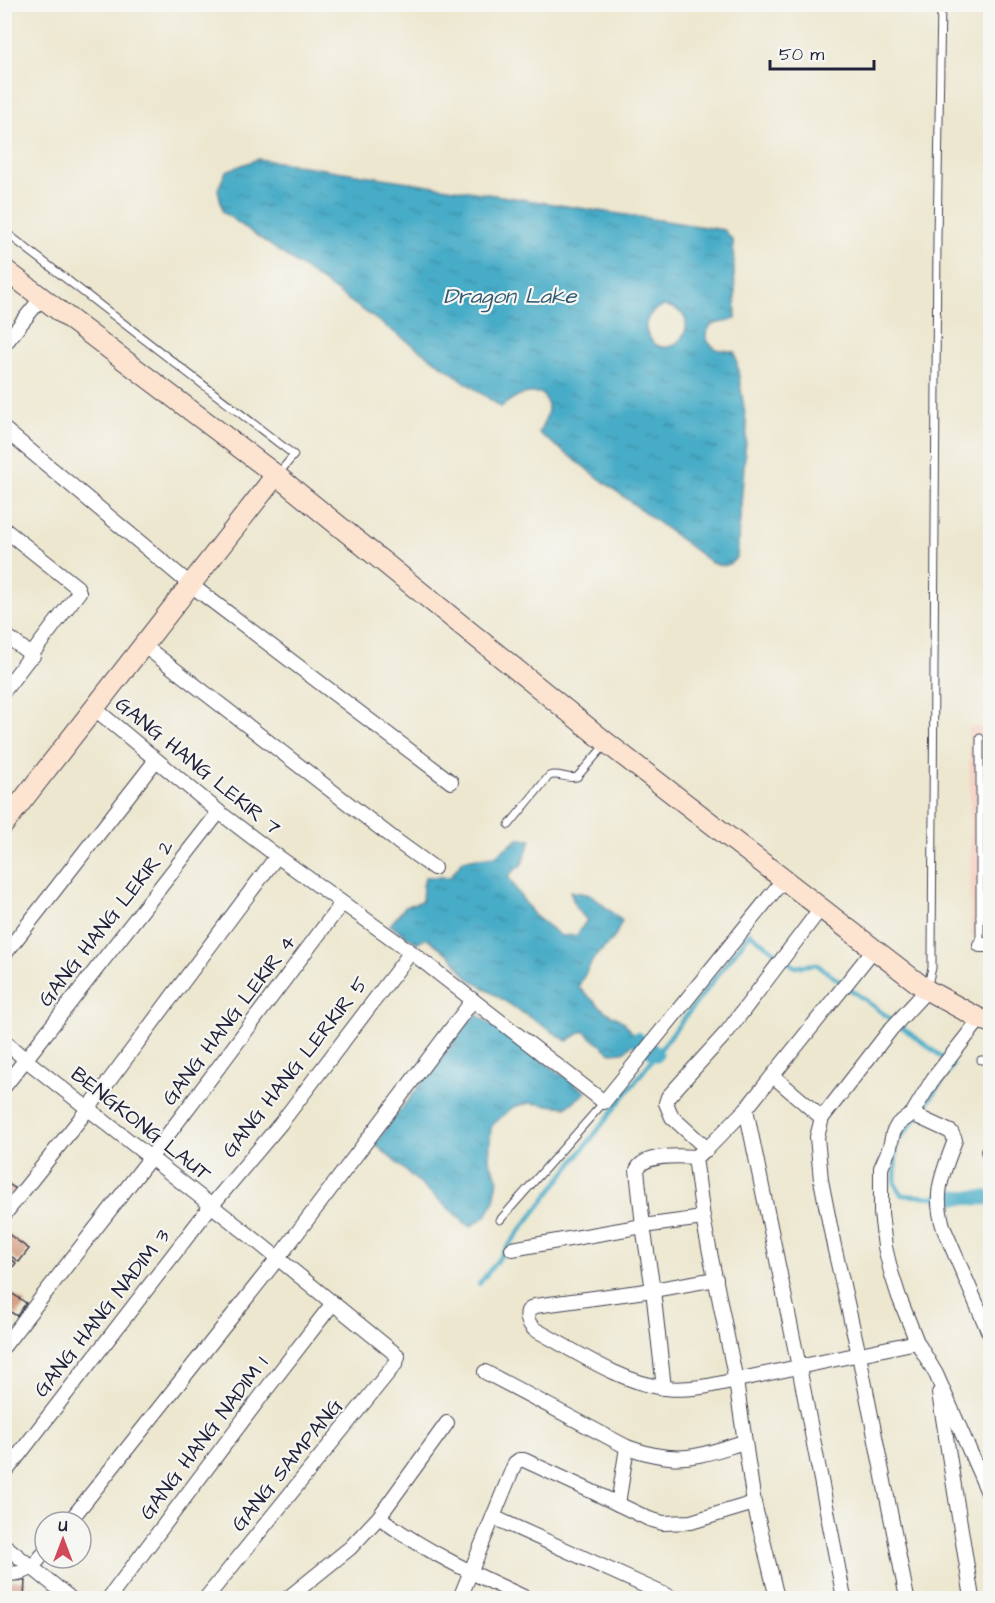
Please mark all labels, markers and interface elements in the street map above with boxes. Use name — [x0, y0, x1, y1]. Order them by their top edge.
scale bar — [770, 33, 874, 71]
text: 50 m — [779, 42, 824, 67]
water label: Dragon Lake — [444, 281, 578, 313]
street label: GANG HANG LEKIR 7 — [109, 690, 287, 842]
street label: GANG HANG LEKIR 2 — [32, 833, 180, 1013]
street label: GANG HANG LEKIR 4 — [155, 929, 303, 1111]
street label: GANG HANG LERKIR 5 — [215, 970, 375, 1164]
street label: BENGKONG LAUT — [65, 1060, 218, 1189]
street label: GANG HANG NADIM 3 — [27, 1223, 177, 1403]
street label: GANG HANG NADIM 1 — [133, 1350, 275, 1526]
street label: GANG SAMPANG — [224, 1392, 350, 1537]
north arrow — [33, 1510, 93, 1570]
text: U — [59, 1515, 68, 1537]

